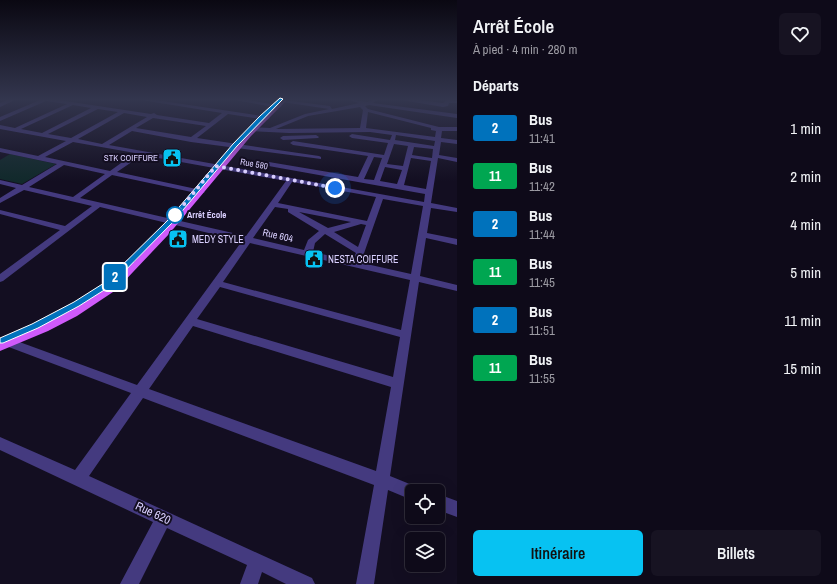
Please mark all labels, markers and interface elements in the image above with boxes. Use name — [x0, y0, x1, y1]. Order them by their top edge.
text: Arrêt École — [473, 13, 554, 39]
button: heart — [779, 13, 821, 55]
text: À pied · 4 min · 280 m — [473, 41, 577, 58]
text: Départs — [473, 75, 519, 96]
text: Bus — [529, 109, 552, 130]
text: 1 min — [790, 118, 821, 139]
text: 2 — [492, 119, 498, 137]
text: 11:41 — [529, 130, 555, 147]
public building icon: STK COIFFURE — [161, 147, 183, 169]
place label: STK COIFFURE — [104, 152, 158, 164]
street label: Rue 580 — [239, 156, 269, 172]
text: Bus — [529, 157, 552, 178]
text: 2 min — [790, 166, 821, 187]
text: 11 — [489, 167, 501, 185]
your location — [325, 178, 345, 198]
text: 11:42 — [529, 178, 555, 195]
text: Bus — [529, 205, 552, 226]
marker: Arrêt École — [166, 206, 184, 224]
place label: Arrêt École — [187, 209, 226, 221]
text: 4 min — [790, 214, 821, 235]
text: 2 — [492, 215, 498, 233]
street label: Rue 604 — [261, 226, 295, 245]
text: 11:44 — [529, 226, 555, 243]
public building icon: MEDY STYLE — [167, 228, 189, 250]
place label: MEDY STYLE — [192, 233, 244, 246]
public building icon: NESTA COIFFURE — [303, 248, 325, 270]
place label: NESTA COIFFURE — [328, 253, 398, 266]
text: Bus — [529, 253, 552, 274]
text: 5 min — [790, 262, 821, 283]
text: 11 — [489, 263, 501, 281]
line badge: 2 — [102, 264, 128, 290]
text: 2 — [112, 268, 118, 286]
text: 11:45 — [529, 274, 555, 291]
text: Bus — [529, 301, 552, 322]
text: 11 min — [784, 310, 821, 331]
text: 2 — [492, 311, 498, 329]
text: 11:51 — [529, 322, 555, 339]
text: Bus — [529, 349, 552, 370]
text: 15 min — [783, 358, 821, 379]
text: 11 — [489, 359, 501, 377]
text: 11:55 — [529, 370, 555, 387]
map controls — [405, 484, 445, 572]
button: locate — [405, 484, 445, 524]
street label: Rue 620 — [133, 498, 173, 528]
button: Itinéraire — [473, 530, 643, 576]
button: Billets — [651, 530, 821, 576]
button: layers — [405, 532, 445, 572]

